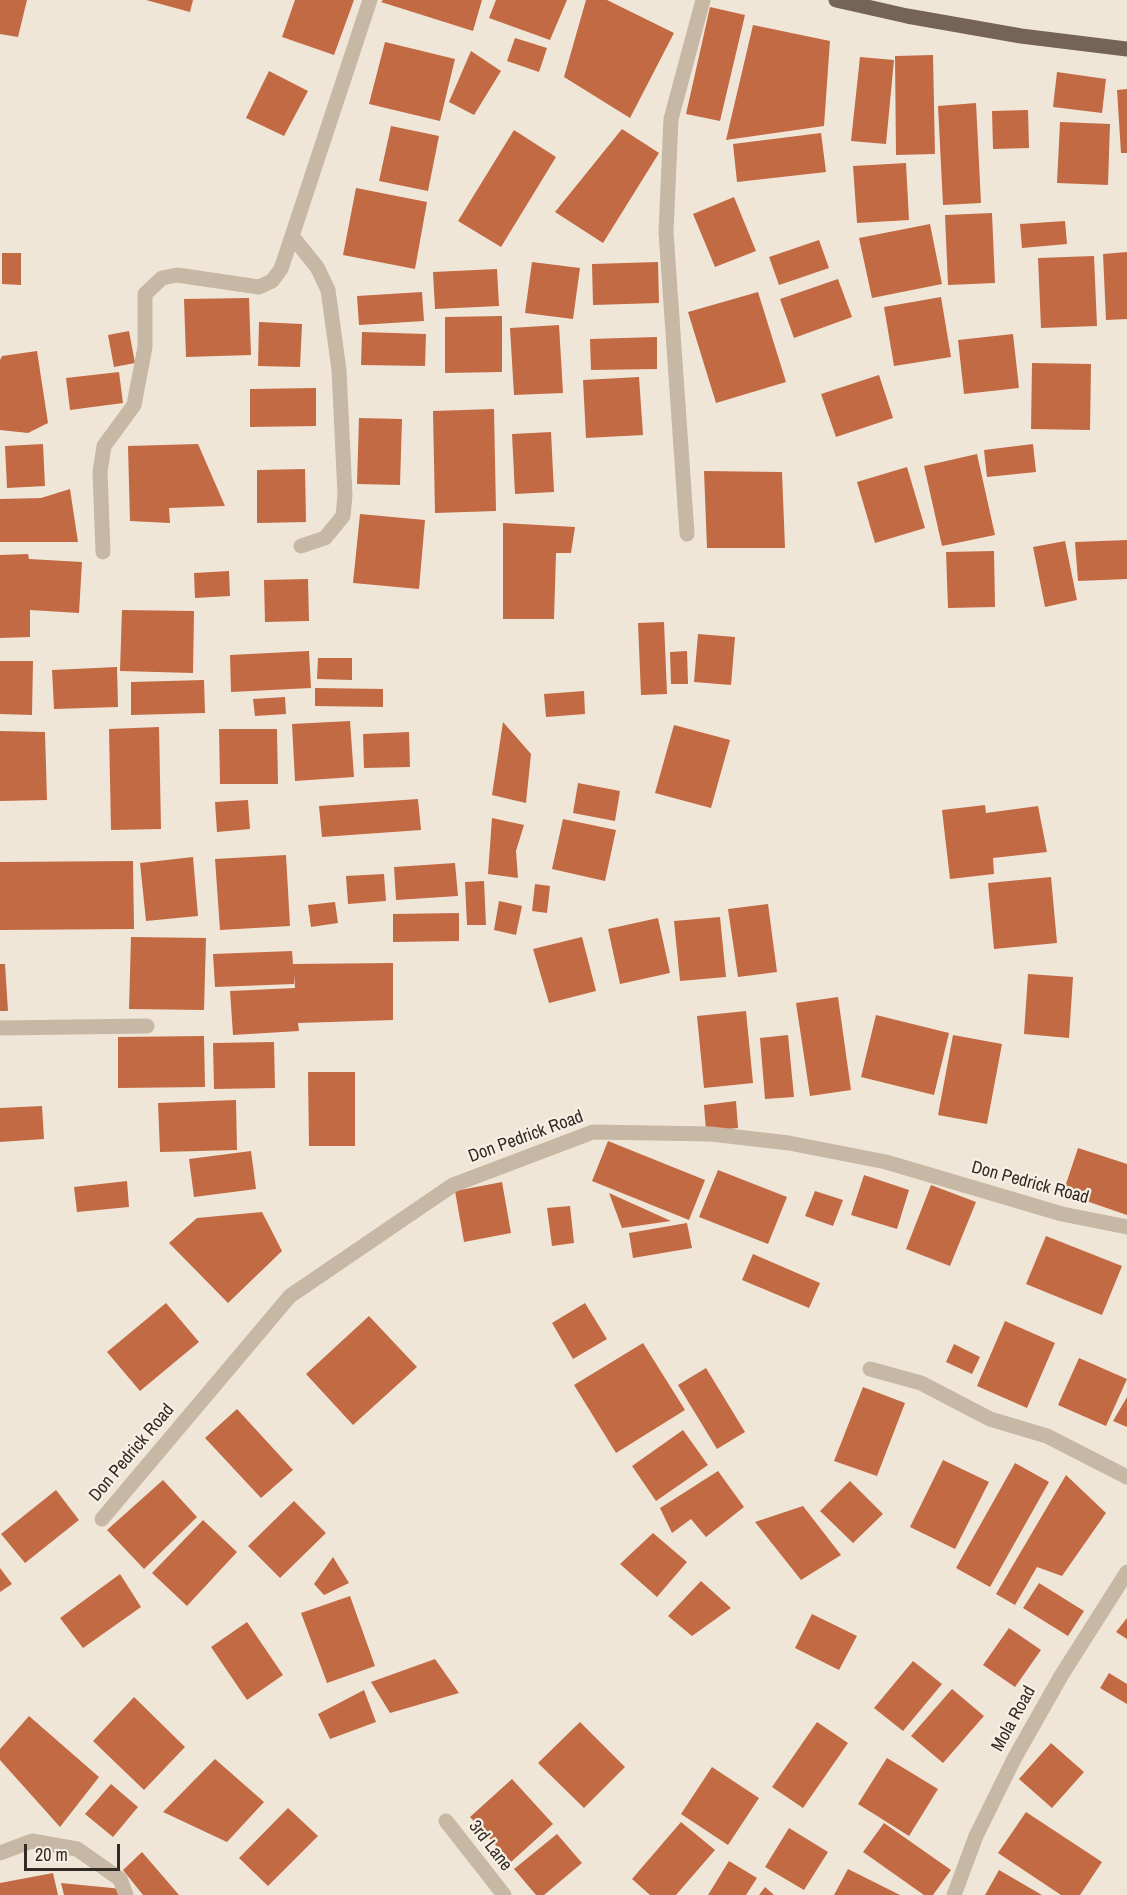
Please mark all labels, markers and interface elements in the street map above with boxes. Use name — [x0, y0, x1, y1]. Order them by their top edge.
street label: Don Pedrick Road — [466, 1106, 586, 1168]
street label: Don Pedrick Road — [969, 1157, 1091, 1209]
street label: Don Pedrick Road — [85, 1400, 179, 1506]
street label: Mola Road — [987, 1683, 1041, 1755]
street label: 3rd Lane — [464, 1816, 516, 1876]
scale bar — [27, 1832, 123, 1870]
text: 20 m — [35, 1842, 68, 1867]

